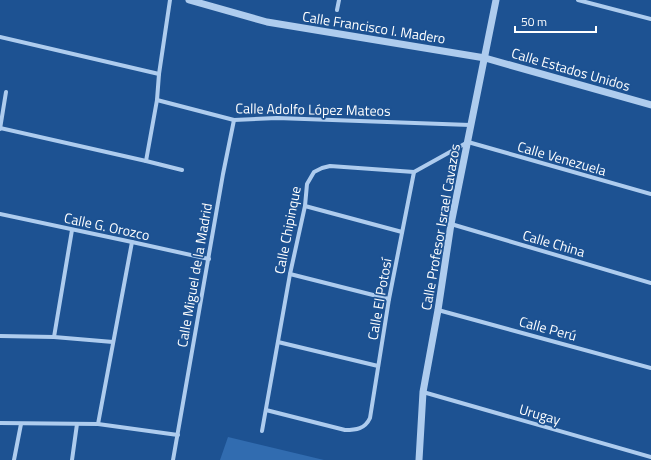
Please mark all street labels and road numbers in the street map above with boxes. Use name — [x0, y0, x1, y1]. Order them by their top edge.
street label: Calle Francisco I. Madero — [301, 5, 447, 49]
street label: Calle Estados Unidos — [509, 42, 633, 96]
street label: Calle Adolfo López Mateos — [235, 97, 391, 121]
street label: Calle Venezuela — [515, 135, 609, 181]
street label: Calle Profesor Israel Cavazos — [415, 142, 465, 312]
street label: Calle Chipinque — [268, 184, 306, 276]
street label: Calle Miguel de la Madrid — [171, 201, 217, 349]
street label: Calle G. Orozco — [62, 207, 152, 245]
street label: Calle China — [520, 224, 588, 262]
street label: Calle El Potosí — [361, 256, 397, 342]
street label: Calle Perú — [517, 310, 579, 346]
street label: Urugay — [517, 398, 563, 430]

